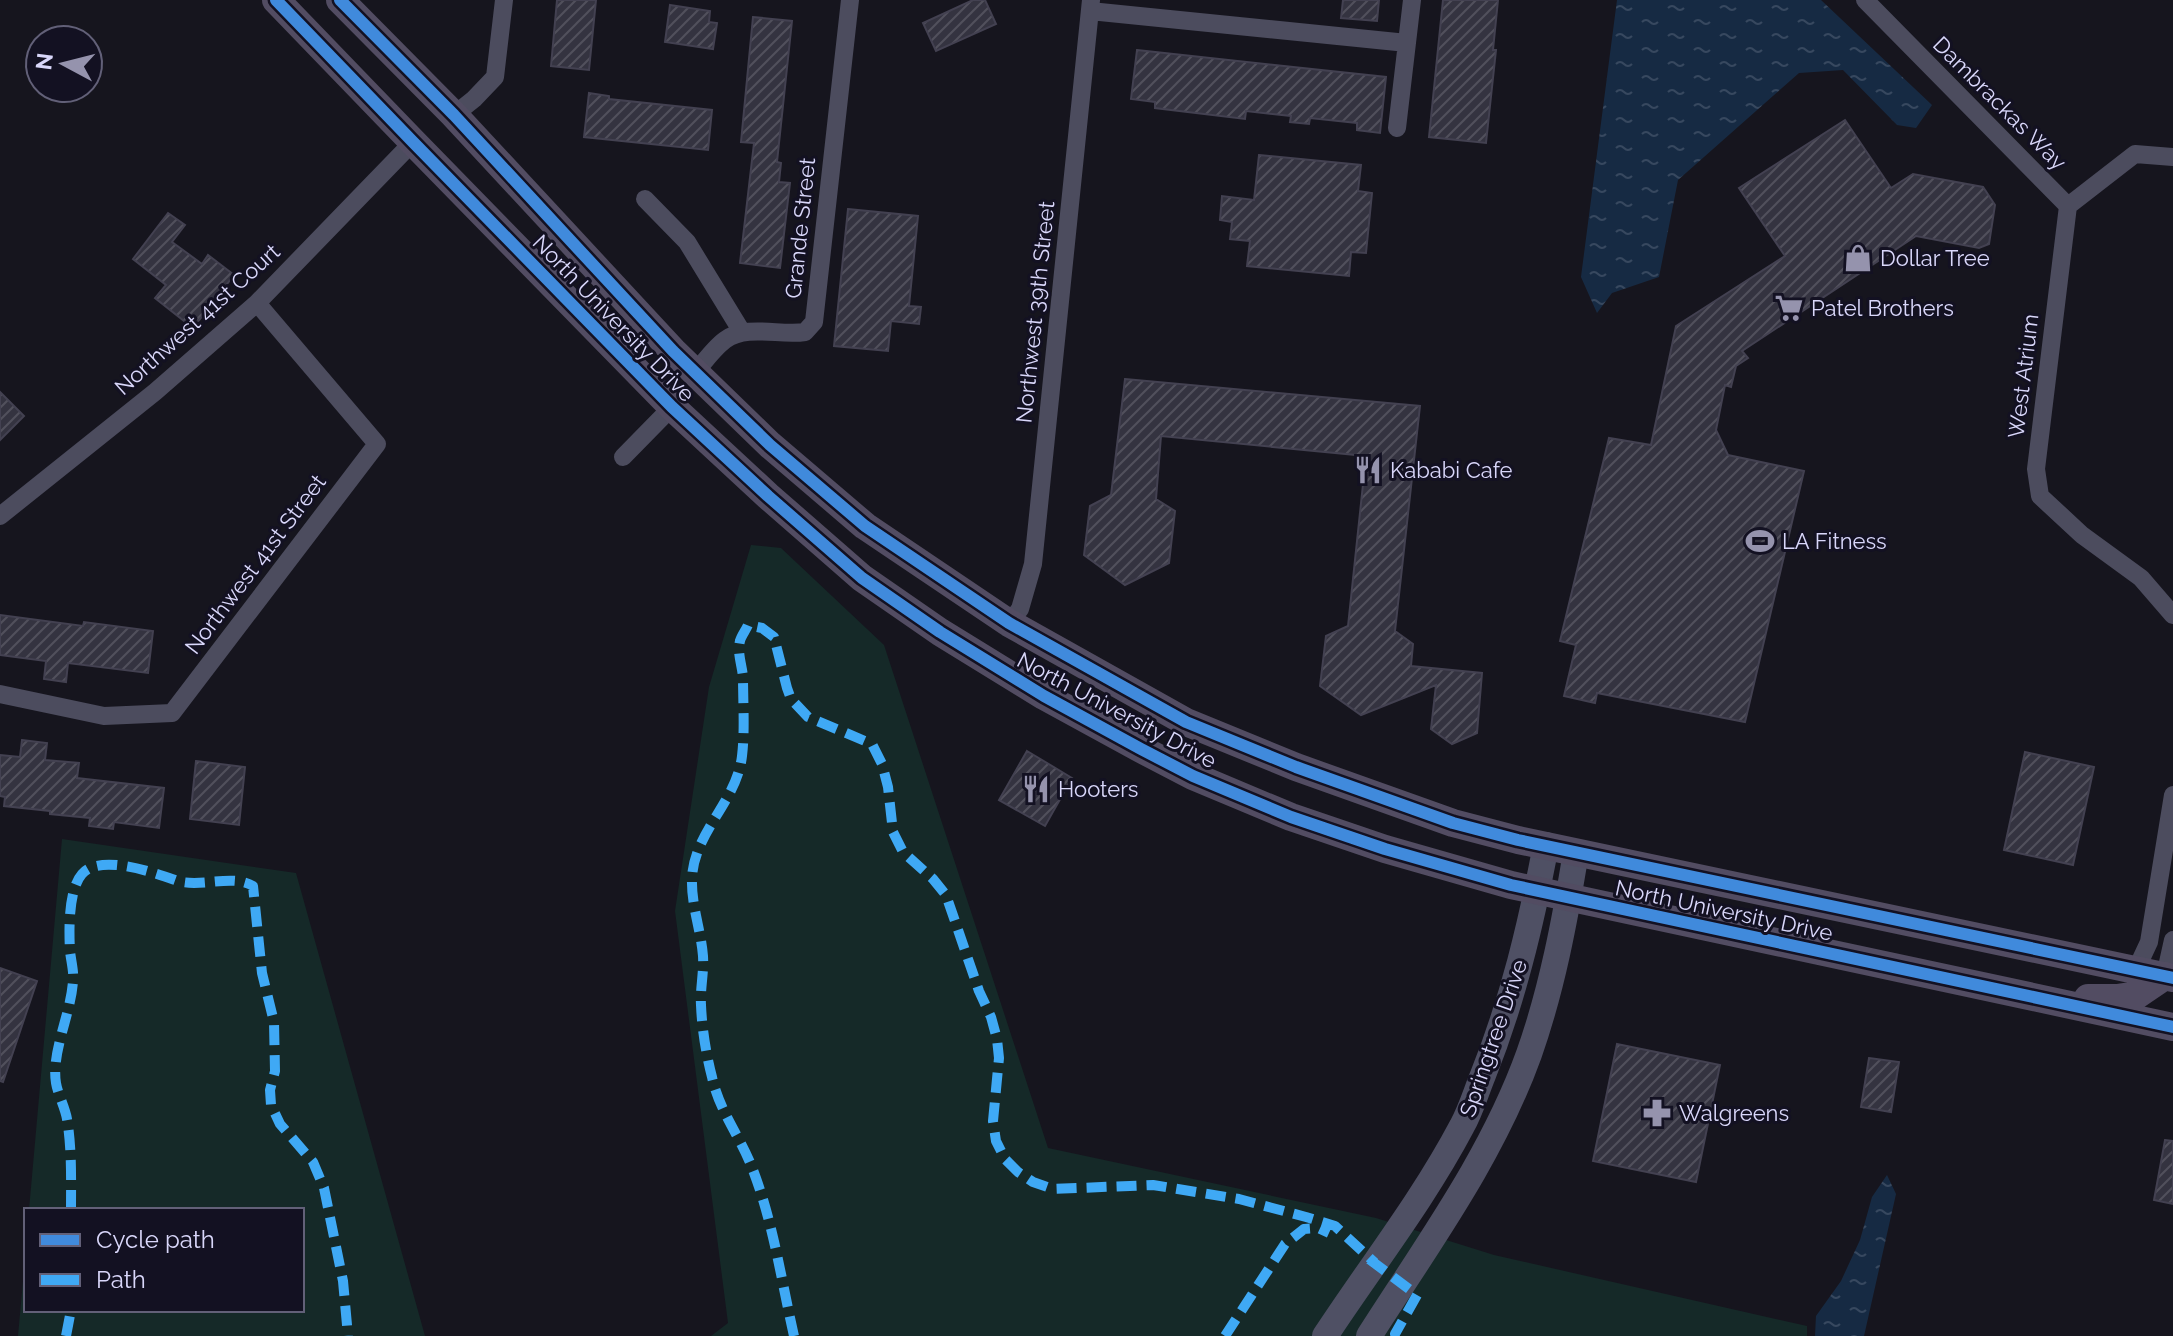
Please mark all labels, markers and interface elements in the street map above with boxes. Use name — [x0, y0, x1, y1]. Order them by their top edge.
north arrow — [24, 24, 104, 104]
street label: Dambrackas Way — [1928, 31, 2072, 175]
text: N — [30, 52, 58, 71]
street label: Grande Street — [780, 156, 820, 300]
street label: Northwest 39th Street — [1010, 199, 1060, 424]
street label: North University Drive — [528, 229, 700, 407]
street label: Northwest 41st Court — [109, 238, 285, 400]
shop icon: Dollar Tree — [1843, 243, 1873, 273]
place label: Dollar Tree — [1880, 245, 1990, 271]
supermarket icon: Patel Brothers — [1774, 293, 1804, 323]
place label: Patel Brothers — [1811, 295, 1954, 321]
street label: West Atrium — [2002, 312, 2044, 440]
restaurant icon: Kababi Cafe — [1353, 455, 1383, 485]
place label: Kababi Cafe — [1390, 457, 1513, 483]
street label: Northwest 41st Street — [179, 469, 331, 659]
sports icon: LA Fitness — [1745, 526, 1775, 556]
place label: LA Fitness — [1782, 528, 1887, 554]
street label: North University Drive — [1013, 646, 1221, 774]
restaurant icon: Hooters — [1021, 774, 1051, 804]
place label: Hooters — [1058, 776, 1139, 802]
street label: North University Drive — [1613, 874, 1835, 946]
street label: Springtree Drive — [1454, 956, 1532, 1120]
pharmacy icon: Walgreens — [1642, 1098, 1672, 1128]
place label: Walgreens — [1679, 1100, 1789, 1126]
legend — [24, 1208, 304, 1312]
text: Cycle path — [96, 1225, 215, 1254]
text: Path — [96, 1265, 146, 1294]

